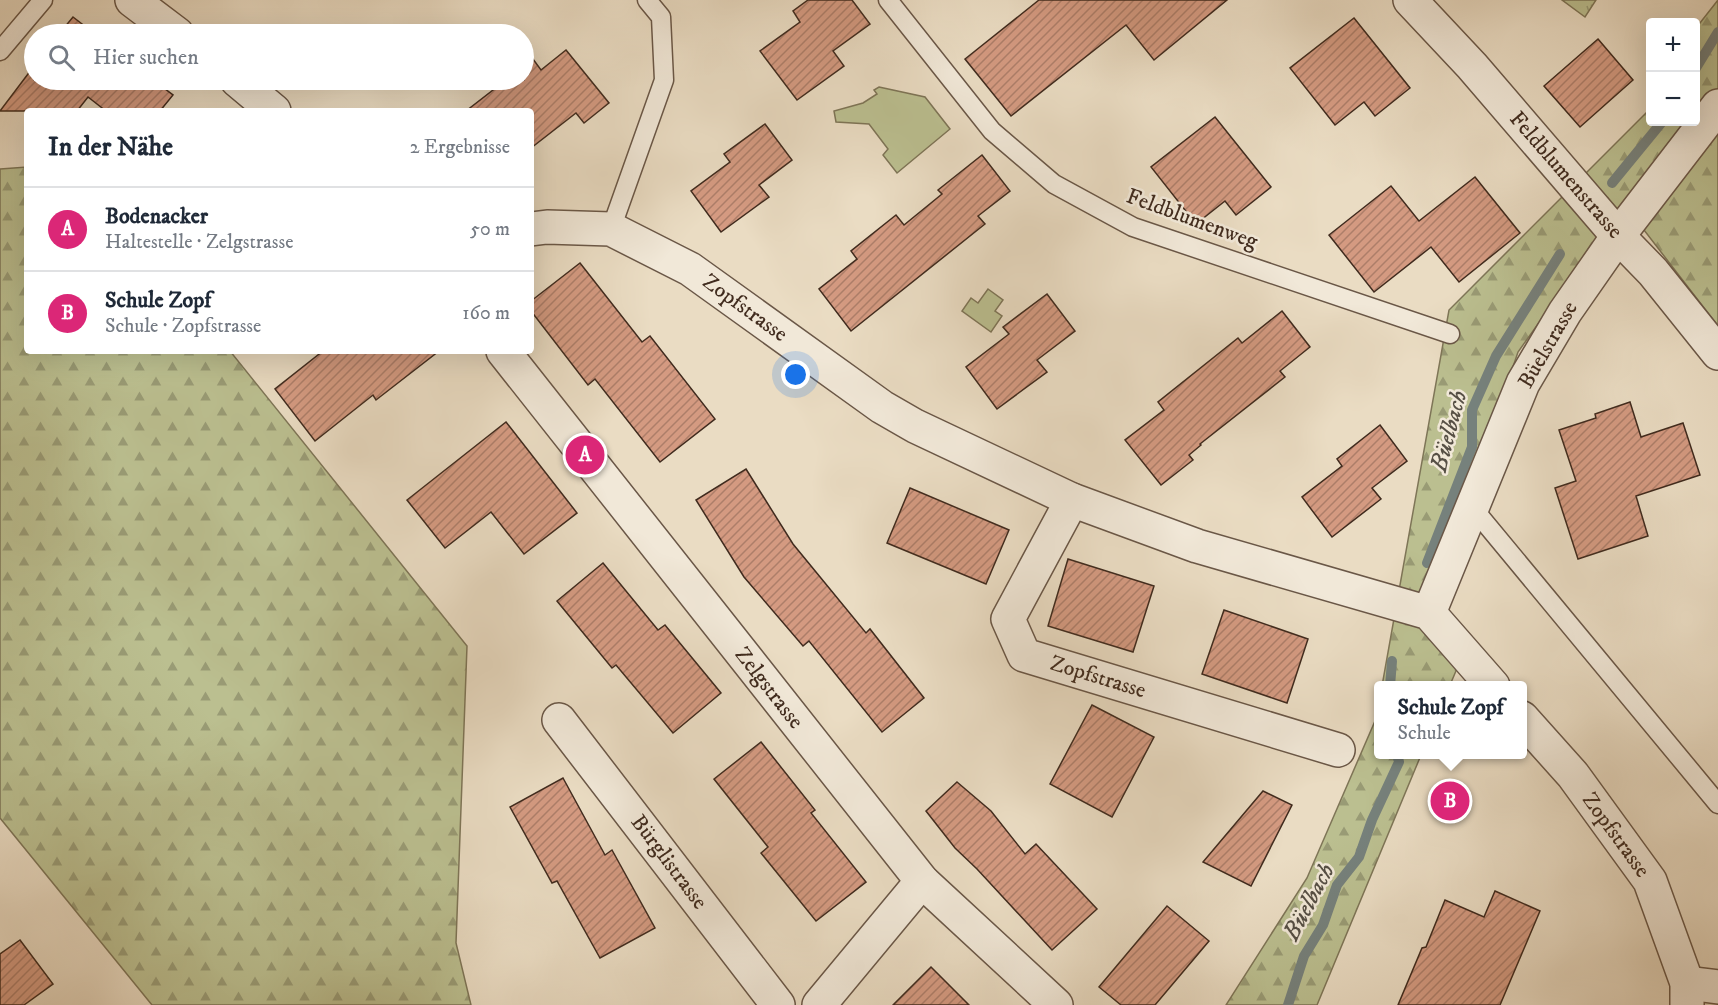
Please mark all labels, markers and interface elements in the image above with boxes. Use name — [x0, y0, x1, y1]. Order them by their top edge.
map controls — [1646, 18, 1700, 126]
button: + — [1646, 18, 1700, 72]
search box — [24, 24, 534, 90]
icon: search — [45, 41, 78, 74]
text: Hier suchen — [93, 44, 199, 71]
button: − — [1646, 72, 1700, 126]
street label: Feldblumenstrasse — [1503, 106, 1629, 244]
text: In der Nähe — [48, 131, 173, 164]
text: 2 Ergebnisse — [410, 135, 510, 160]
street label: Feldblumenweg — [1123, 183, 1262, 255]
text: Bodenacker — [105, 203, 208, 230]
text: A — [61, 217, 74, 242]
text: 50 m — [470, 217, 510, 242]
text: Haltestelle · Zelgstrasse — [105, 230, 293, 255]
street label: Zopfstrasse — [697, 268, 793, 348]
text: Schule Zopf — [105, 287, 211, 314]
street label: Büelstrasse — [1512, 297, 1584, 393]
text: B — [61, 301, 74, 326]
text: 160 m — [462, 301, 510, 326]
text: Schule · Zopfstrasse — [105, 314, 261, 339]
your location — [781, 360, 810, 389]
water label: Büelbach — [1424, 387, 1474, 476]
pin: A — [566, 432, 604, 478]
street label: Zelgstrasse — [729, 642, 809, 734]
street label: Zopfstrasse — [1047, 650, 1149, 704]
popup — [1374, 681, 1527, 759]
text: Schule Zopf — [1397, 694, 1504, 721]
text: Schule — [1397, 721, 1451, 746]
pin: B — [1430, 778, 1470, 824]
street label: Zopfstrasse — [1576, 787, 1656, 883]
street label: Bürglistrasse — [625, 809, 713, 915]
water label: Büelbach — [1276, 858, 1342, 946]

